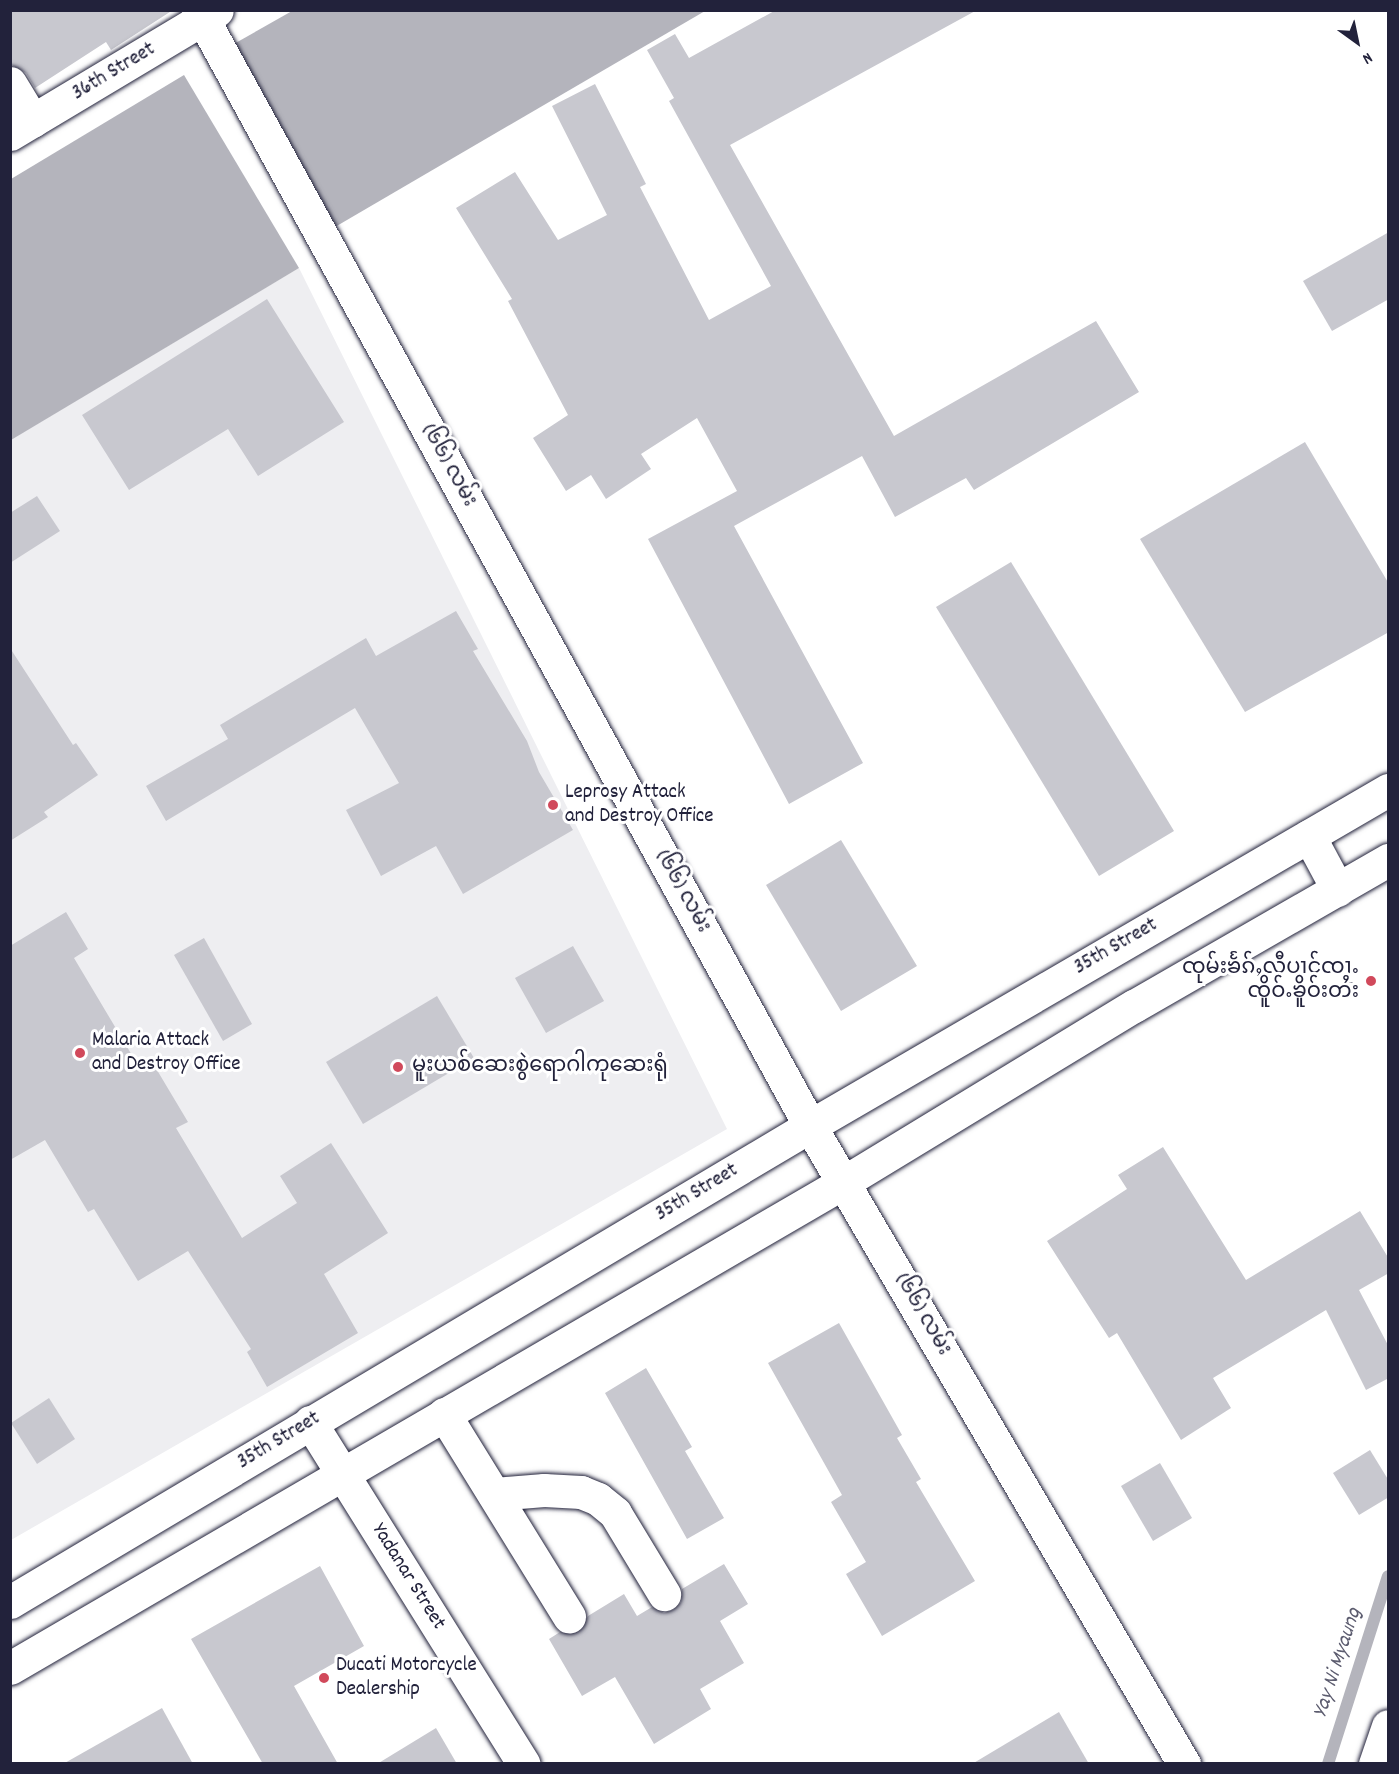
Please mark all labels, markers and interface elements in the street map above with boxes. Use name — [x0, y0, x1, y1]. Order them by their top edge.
north arrow — [1327, 12, 1387, 72]
street label: 36th Street — [68, 37, 160, 107]
text: N — [1357, 46, 1377, 69]
street label: (၆၆) လမ်း — [415, 420, 481, 512]
place label: Leprosy Attack and Destroy Office — [565, 780, 714, 830]
marker: Leprosy Attack and Destroy Office — [546, 798, 560, 812]
street label: (၆၆) လမ်း — [649, 846, 715, 938]
street label: 35th Street — [1070, 913, 1162, 981]
place label: ၸုမ်းၶႅၵ်ႇလီပၢင်ၸႃႉ ၸိူဝ်ႉၶိူဝ်းတႆး — [1182, 956, 1359, 1006]
marker: ၸုမ်းၶႅၵ်ႇလီပၢင်ၸႃႉ ၸိူဝ်ႉၶိူဝ်းတႆး — [1364, 974, 1378, 988]
place label: Malaria Attack and Destroy Office — [92, 1028, 241, 1078]
marker: Malaria Attack and Destroy Office — [73, 1046, 87, 1060]
place label: မူးယစ်ဆေးစွဲရောဂါကုဆေးရုံ — [412, 1054, 668, 1080]
marker: မူးယစ်ဆေးစွဲရောဂါကုဆေးရုံ — [389, 1058, 407, 1076]
street label: 35th Street — [651, 1158, 743, 1228]
street label: (၆၆) လမ်း — [888, 1269, 956, 1361]
street label: 35th Street — [233, 1406, 325, 1476]
street label: Yadanar Street — [365, 1519, 451, 1635]
water label: Yay Ni Myaung — [1308, 1605, 1368, 1721]
place label: Ducati Motorcycle Dealership — [336, 1653, 477, 1703]
marker: Ducati Motorcycle Dealership — [317, 1671, 331, 1685]

